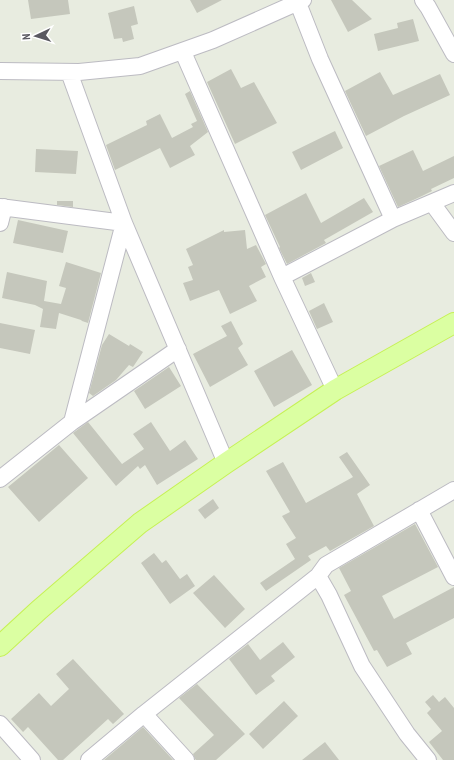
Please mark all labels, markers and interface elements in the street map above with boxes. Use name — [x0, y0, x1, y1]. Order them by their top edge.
north arrow — [16, 16, 56, 56]
text: N — [19, 33, 33, 40]

